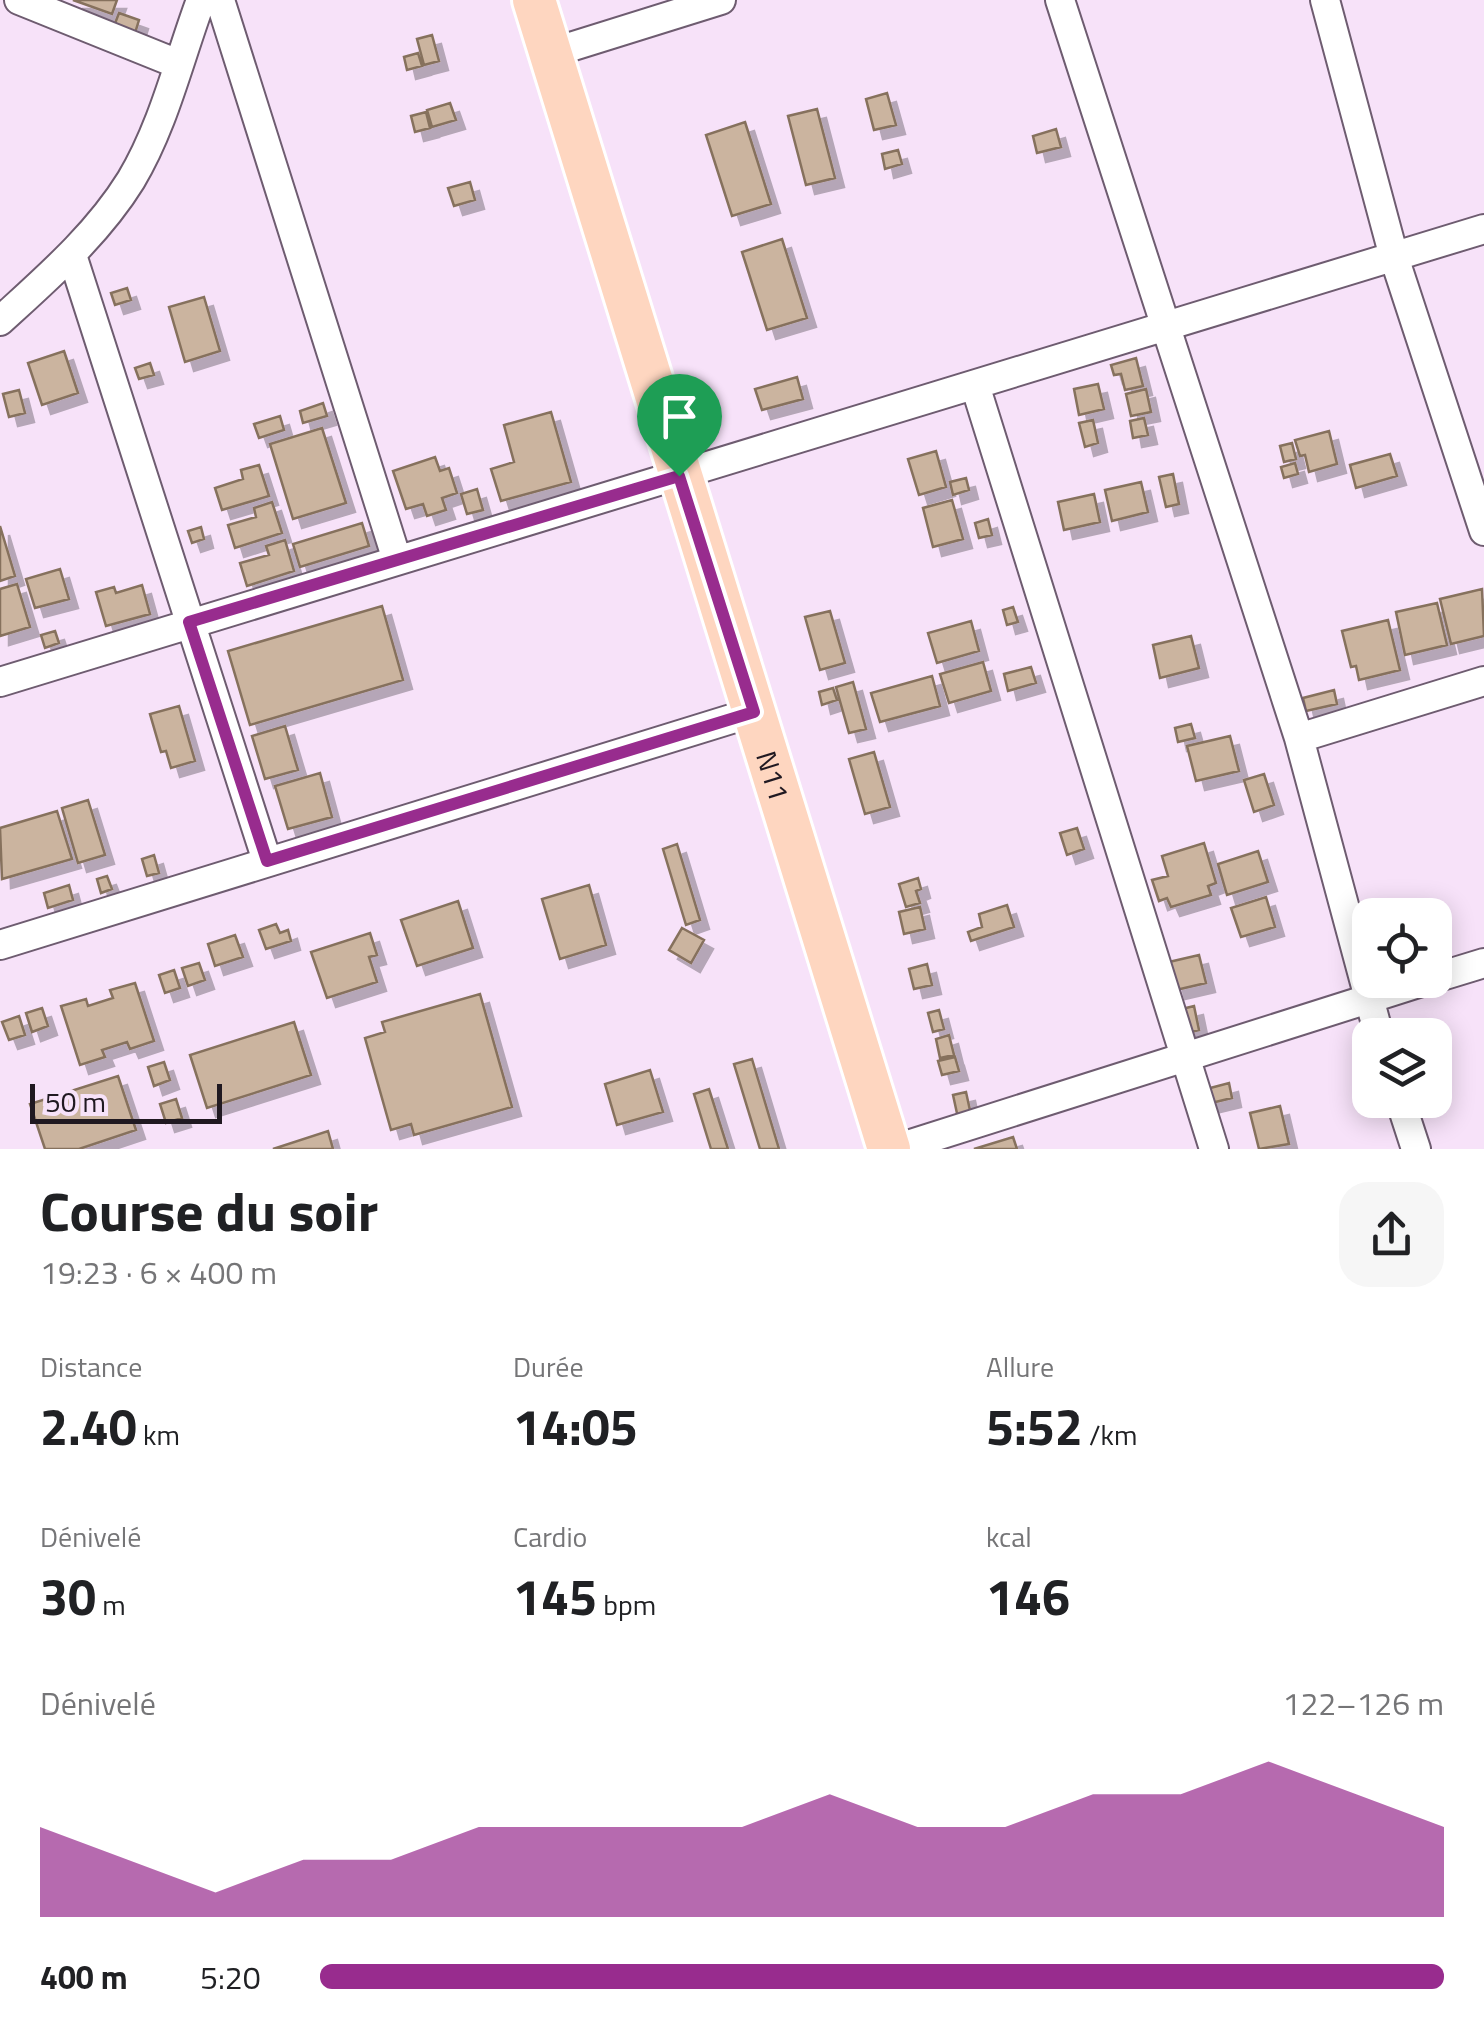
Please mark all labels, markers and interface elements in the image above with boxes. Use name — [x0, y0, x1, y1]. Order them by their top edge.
pin — [637, 374, 722, 477]
icon: arrive — [652, 389, 707, 444]
street label: N11 — [746, 745, 802, 806]
map controls — [1352, 898, 1452, 1118]
button: locate — [1352, 898, 1452, 998]
button: layers — [1352, 1018, 1452, 1118]
scale bar — [30, 1079, 222, 1124]
text: 50 m — [45, 1080, 106, 1123]
text: Course du soir — [40, 1169, 378, 1252]
button: share — [1339, 1182, 1444, 1287]
text: 19:23 · 6 × 400 m — [40, 1248, 277, 1296]
text: Distance — [40, 1345, 142, 1388]
text: Durée — [513, 1345, 584, 1388]
text: Allure — [986, 1345, 1054, 1388]
text: 2.40 — [40, 1388, 137, 1464]
text: 14:05 — [513, 1388, 638, 1464]
text: 5:52 — [986, 1388, 1083, 1464]
text: km — [137, 1413, 180, 1456]
text: /km — [1083, 1413, 1137, 1456]
text: Dénivelé — [40, 1515, 141, 1558]
text: Cardio — [513, 1515, 587, 1558]
text: kcal — [986, 1515, 1032, 1558]
text: 30 — [40, 1558, 96, 1634]
text: 145 — [513, 1558, 597, 1634]
text: 146 — [986, 1558, 1070, 1634]
text: m — [96, 1583, 126, 1626]
text: bpm — [597, 1583, 656, 1626]
text: Dénivelé — [40, 1679, 156, 1727]
text: 122–126 m — [1282, 1679, 1444, 1727]
text: 400 m — [40, 1953, 128, 2001]
text: 5:20 — [200, 1953, 261, 2001]

